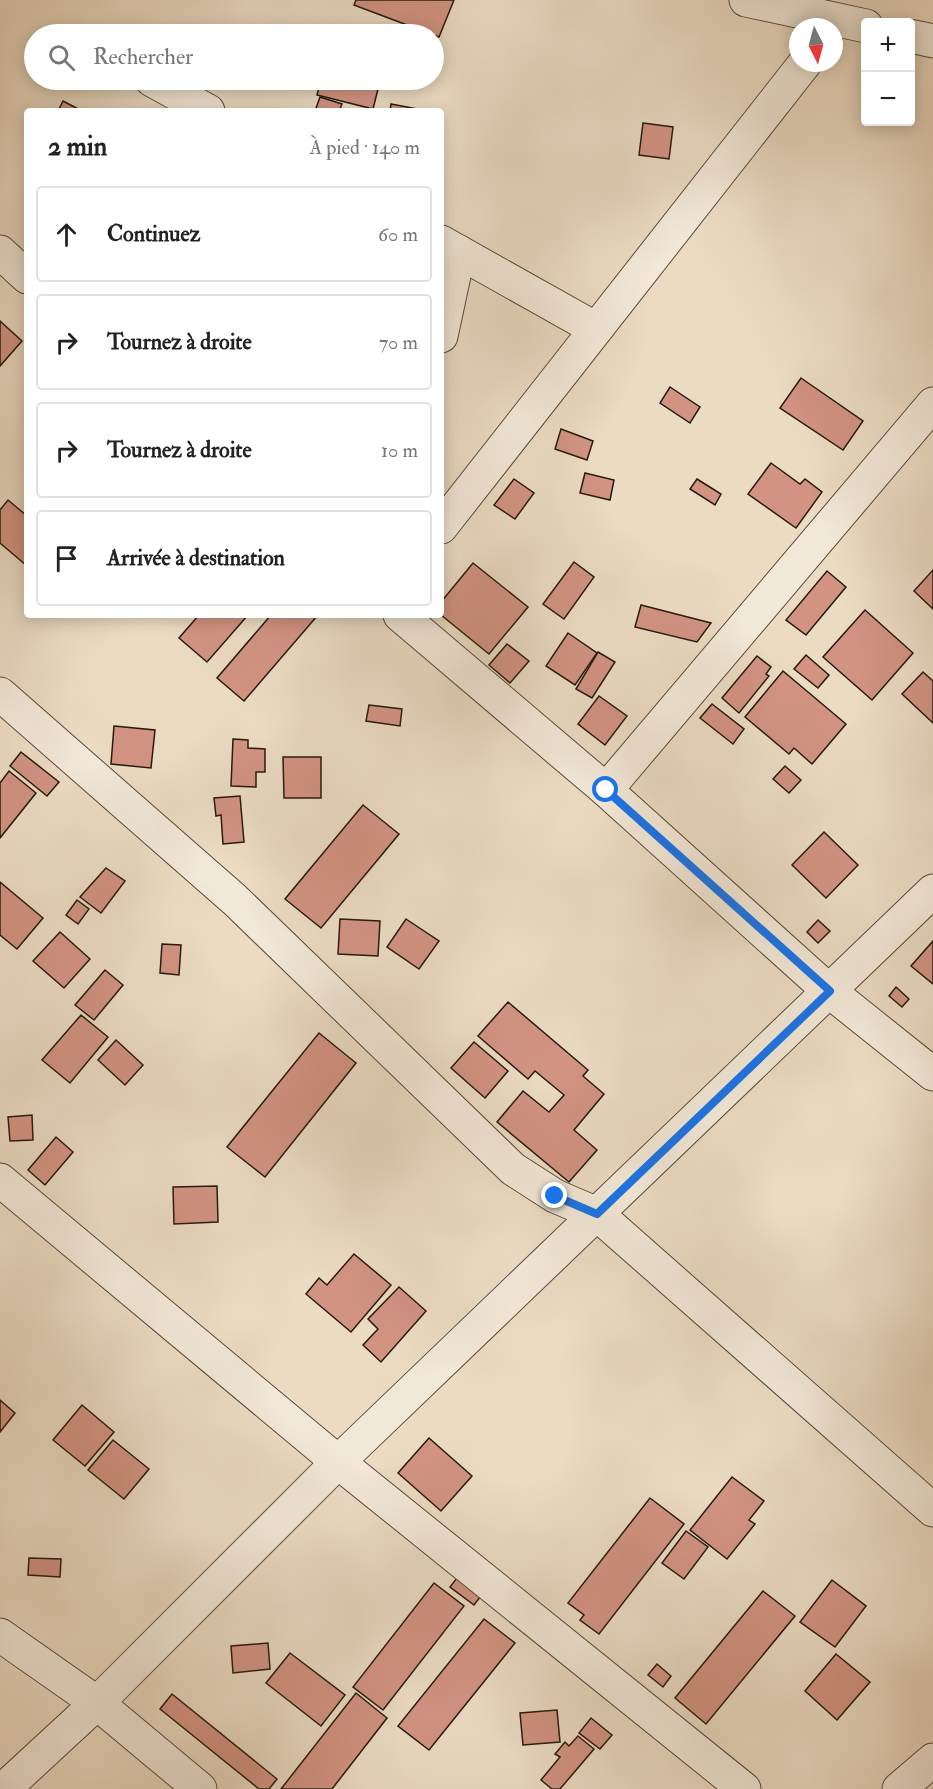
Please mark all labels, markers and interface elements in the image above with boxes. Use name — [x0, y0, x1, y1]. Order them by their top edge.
north arrow — [789, 18, 843, 72]
map controls — [861, 18, 915, 126]
button: + — [861, 18, 915, 72]
search box — [24, 24, 444, 90]
icon: search — [45, 41, 78, 74]
text: Rechercher — [93, 43, 193, 71]
button: − — [861, 72, 915, 126]
text: 2 min — [48, 131, 107, 163]
text: À pied · 140 m — [309, 135, 420, 160]
icon: ahead — [50, 218, 83, 251]
text: Continuez — [107, 220, 200, 248]
text: 60 m — [378, 222, 418, 247]
icon: right — [50, 326, 83, 359]
text: Tournez à droite — [107, 328, 252, 356]
text: 70 m — [379, 330, 418, 355]
icon: right — [50, 434, 83, 467]
text: Tournez à droite — [107, 436, 252, 464]
text: 10 m — [381, 438, 418, 463]
icon: arrive — [50, 542, 83, 575]
text: Arrivée à destination — [107, 544, 285, 572]
route start — [592, 776, 618, 802]
route end — [541, 1182, 567, 1208]

